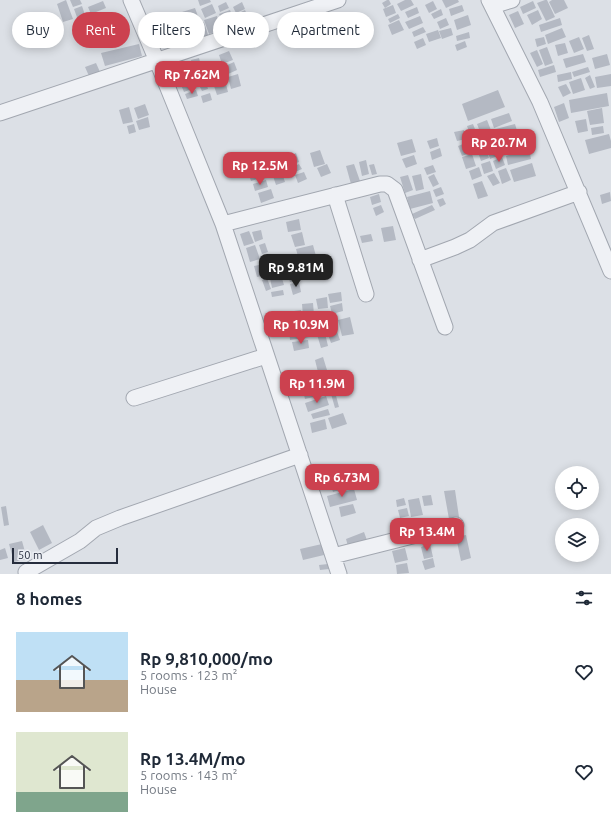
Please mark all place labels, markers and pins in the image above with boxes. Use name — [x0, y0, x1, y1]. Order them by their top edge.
pin: Rp 7.62M — [151, 61, 233, 95]
pin: Rp 20.7M — [458, 129, 540, 163]
pin: Rp 12.5M — [219, 152, 301, 186]
pin: Rp 9.81M — [255, 254, 337, 288]
pin: Rp 10.9M — [260, 311, 342, 345]
pin: Rp 11.9M — [276, 370, 358, 404]
pin: Rp 6.73M — [301, 464, 383, 498]
pin: Rp 13.4M — [386, 518, 468, 552]

